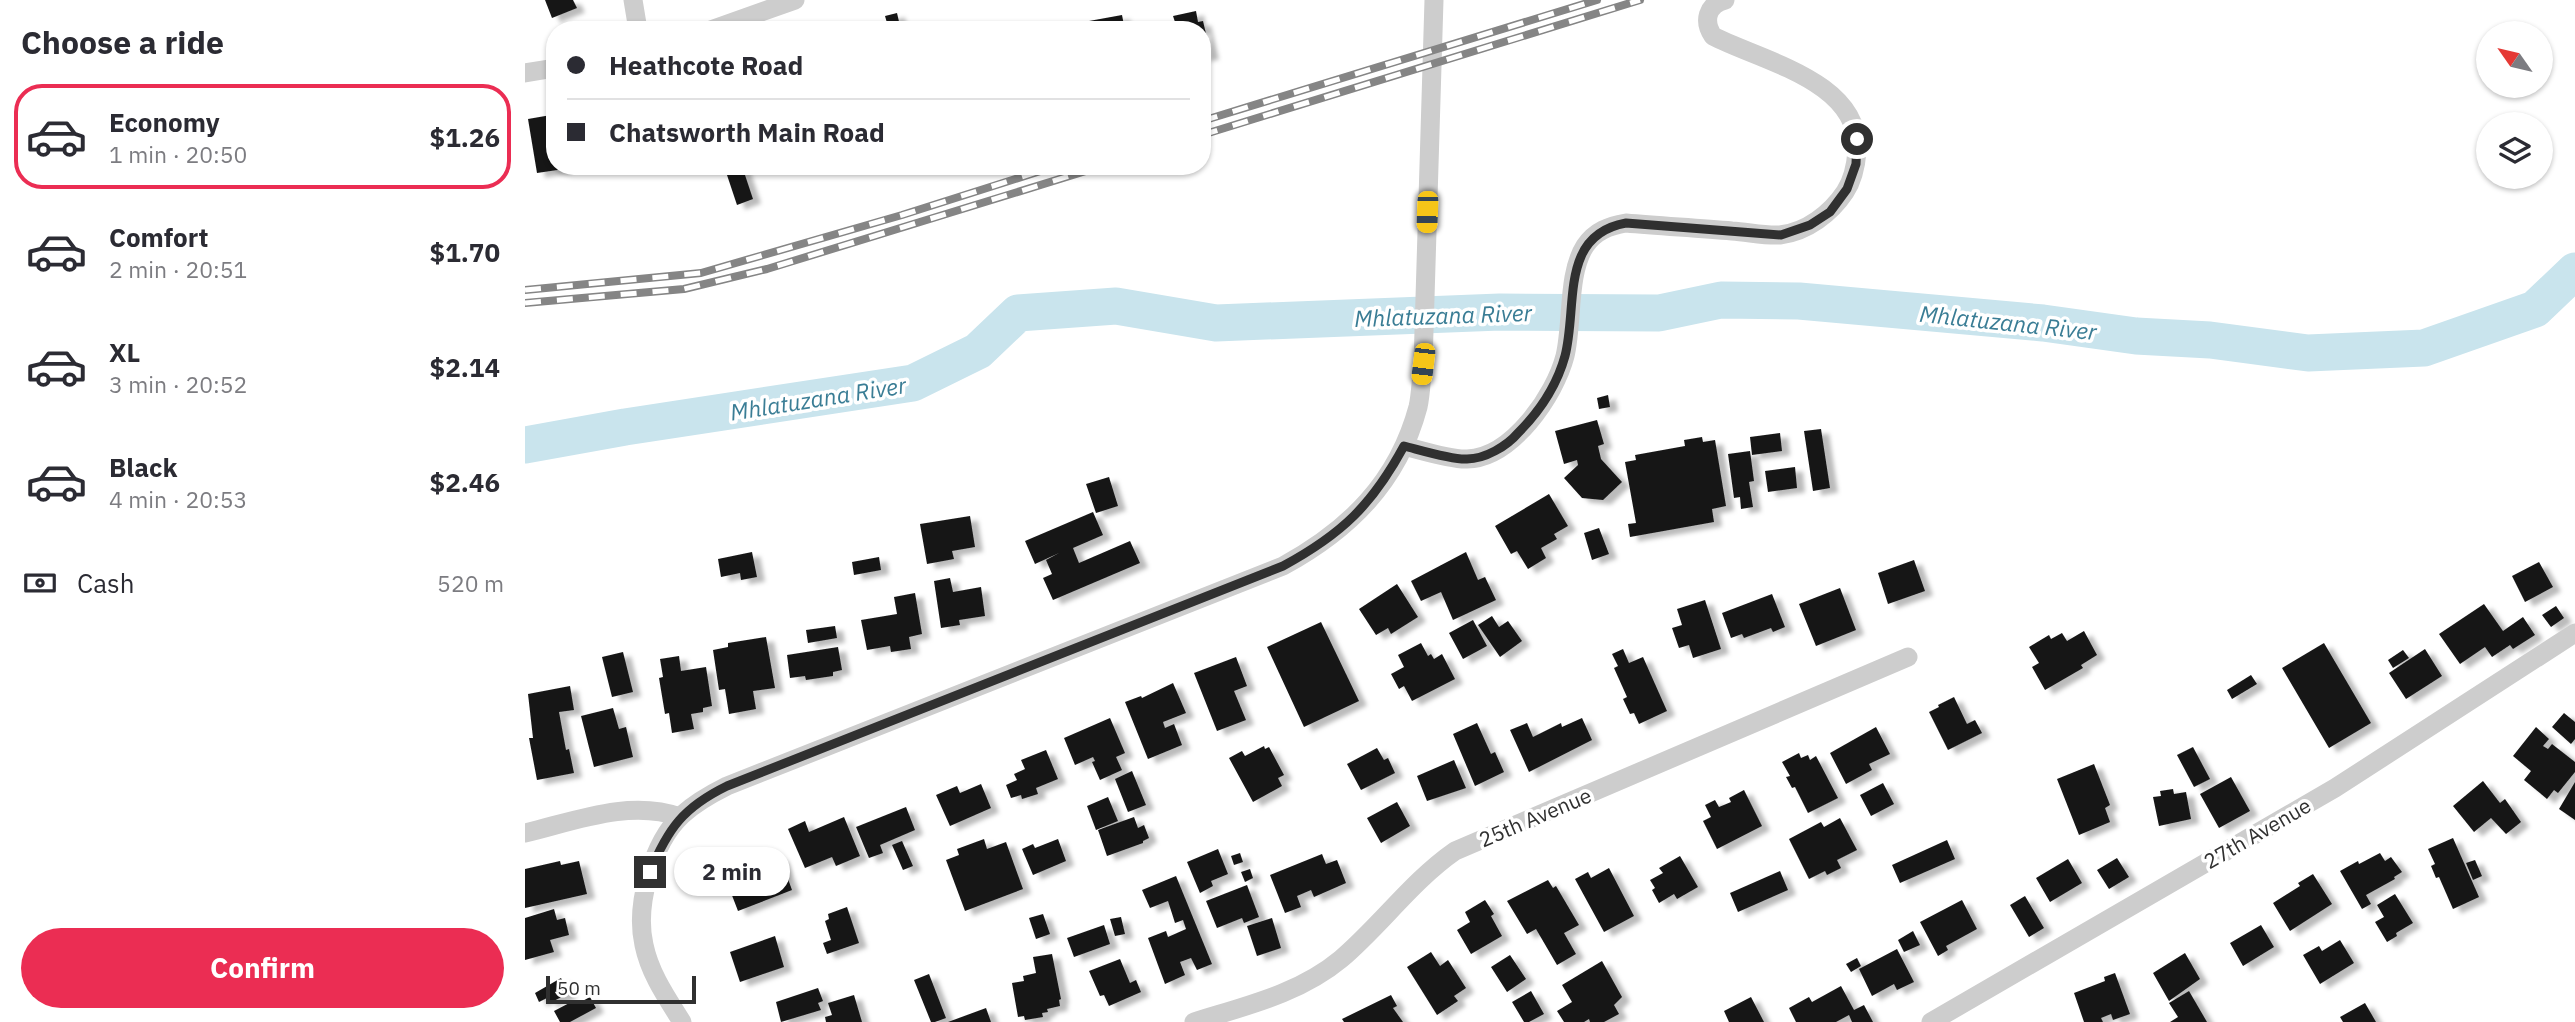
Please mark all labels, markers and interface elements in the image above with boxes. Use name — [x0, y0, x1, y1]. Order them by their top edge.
text: Choose a ride — [21, 21, 224, 63]
north arrow — [2476, 21, 2553, 98]
map controls — [2476, 21, 2553, 189]
text: Heathcote Road — [609, 48, 803, 82]
icon: car — [25, 105, 88, 168]
text: Economy — [109, 105, 220, 139]
button: layers — [2476, 112, 2553, 189]
text: Chatsworth Main Road — [609, 115, 885, 149]
text: $1.26 — [430, 120, 500, 154]
route start — [1841, 123, 1873, 155]
text: 1 min · 20:50 — [109, 139, 247, 169]
car — [1416, 191, 1439, 233]
icon: car — [25, 220, 88, 283]
text: Comfort — [109, 220, 208, 254]
text: $1.70 — [430, 235, 500, 269]
text: 2 min · 20:51 — [109, 254, 247, 284]
water label: Mhlatuzana River — [1354, 297, 1533, 333]
water label: Mhlatuzana River — [1918, 298, 2099, 346]
icon: car — [25, 335, 88, 398]
text: XL — [109, 335, 140, 369]
car — [1411, 342, 1436, 386]
text: $2.14 — [430, 350, 500, 384]
text: 3 min · 20:52 — [109, 369, 247, 399]
water label: Mhlatuzana River — [728, 369, 909, 427]
icon: car — [25, 450, 88, 513]
text: Black — [109, 450, 177, 484]
text: $2.46 — [430, 465, 500, 499]
text: 4 min · 20:53 — [109, 484, 247, 514]
icon: cash — [21, 564, 59, 602]
text: Cash — [77, 566, 134, 600]
text: 520 m — [437, 568, 504, 598]
street label: 25th Avenue — [1474, 781, 1596, 853]
street label: 27th Avenue — [2198, 791, 2316, 875]
callout: 2 min — [675, 848, 790, 896]
route end — [634, 856, 666, 888]
text: 2 min — [702, 856, 762, 886]
button: Confirm — [21, 928, 504, 1008]
scale bar — [546, 973, 697, 1005]
text: 50 m — [557, 976, 601, 1000]

